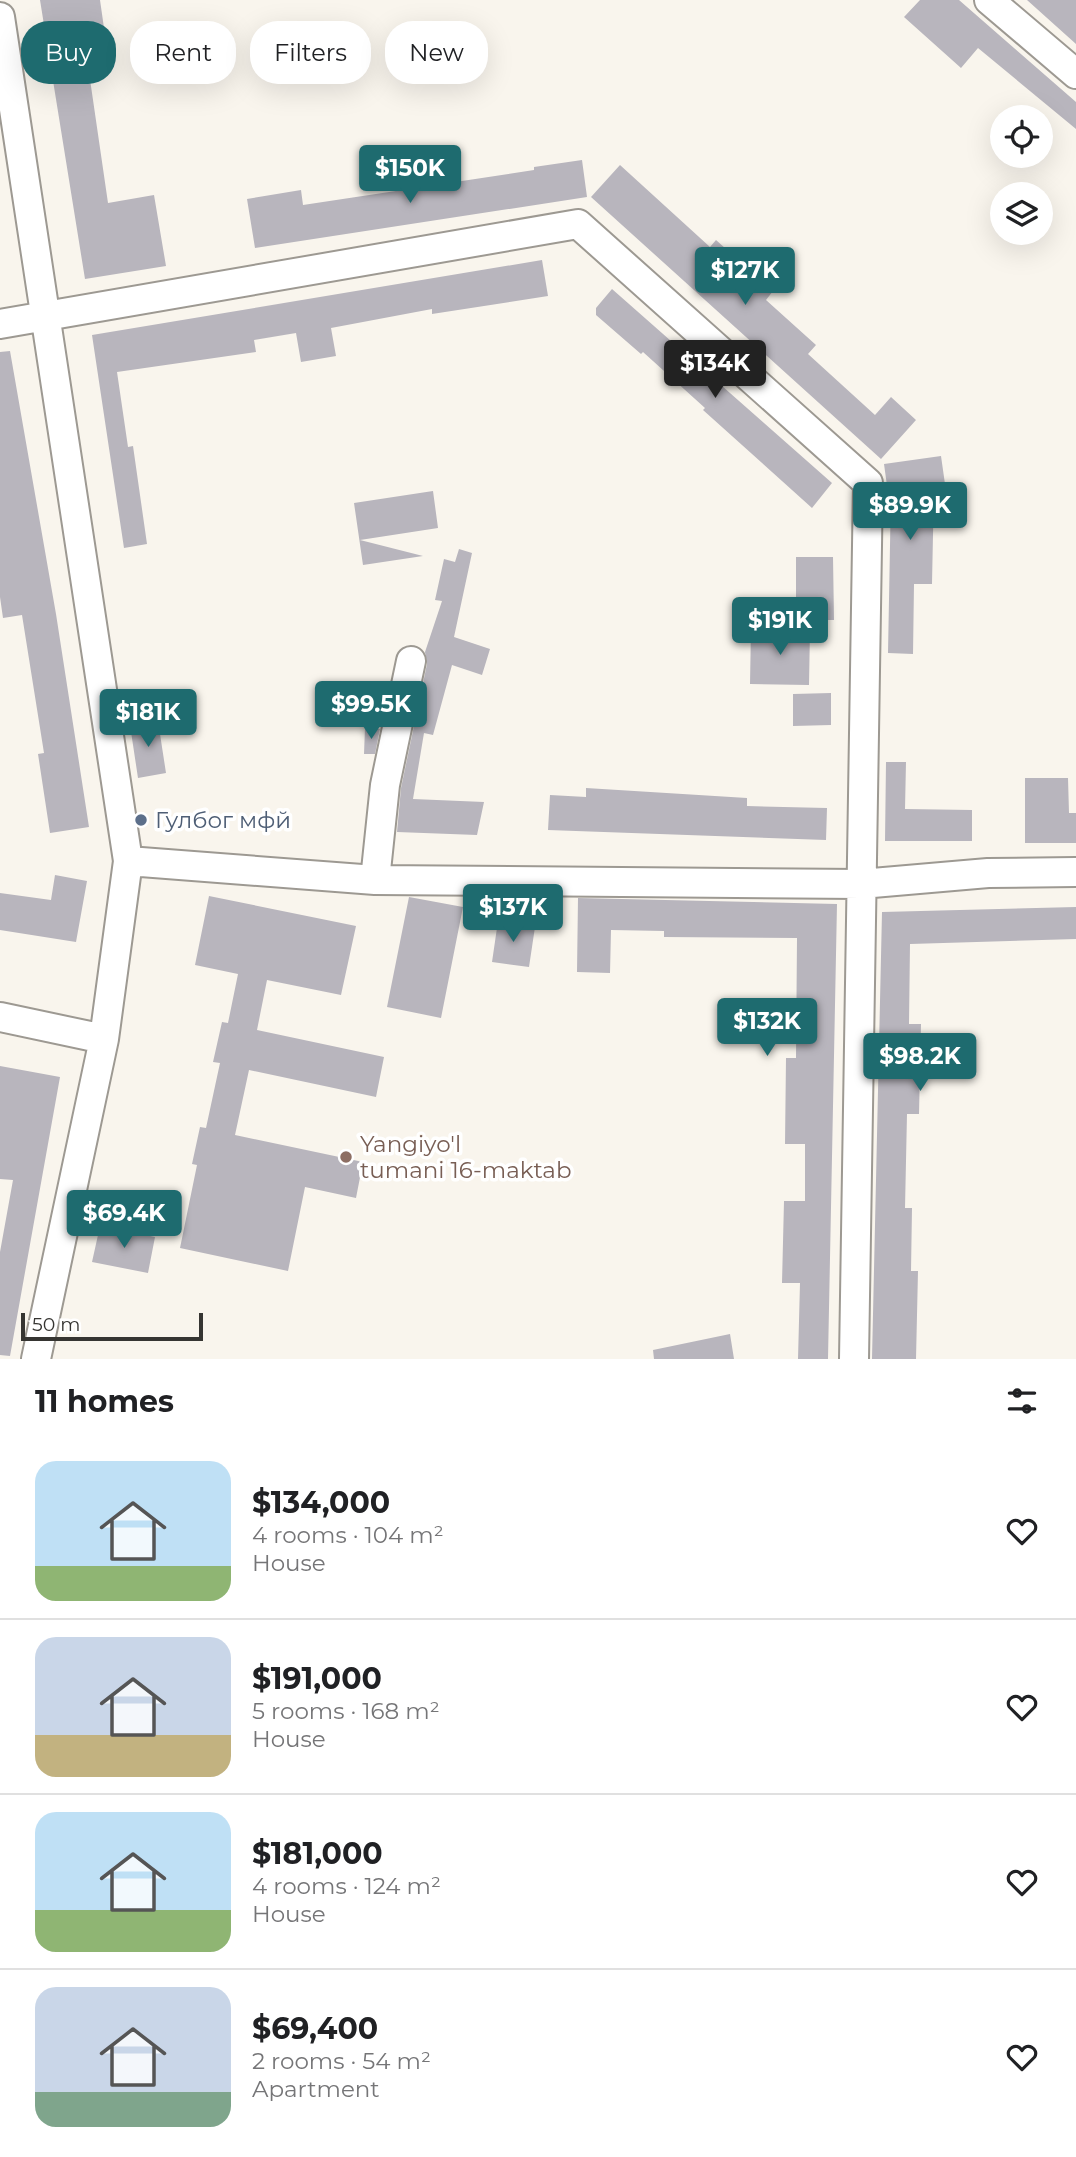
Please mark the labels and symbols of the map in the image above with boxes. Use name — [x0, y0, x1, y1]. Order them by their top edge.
pin: $150K — [361, 146, 459, 205]
pin: $127K — [696, 247, 794, 307]
pin: $134K — [666, 340, 764, 400]
pin: $89.9K — [853, 482, 967, 542]
pin: $191K — [731, 598, 829, 657]
pin: $99.5K — [314, 682, 428, 741]
pin: $181K — [99, 690, 197, 749]
place label: Гулбог мфй — [155, 806, 291, 834]
marker: Гулбог мфй — [133, 812, 149, 828]
pin: $137K — [464, 884, 562, 944]
pin: $132K — [718, 998, 816, 1058]
pin: $98.2K — [863, 1034, 977, 1093]
place label: Yangiyo'l tumani 16-maktab — [360, 1130, 572, 1184]
marker: Yangiyo'l tumani 16-maktab — [338, 1149, 354, 1165]
pin: $69.4K — [67, 1190, 181, 1250]
scale bar — [21, 1310, 203, 1342]

